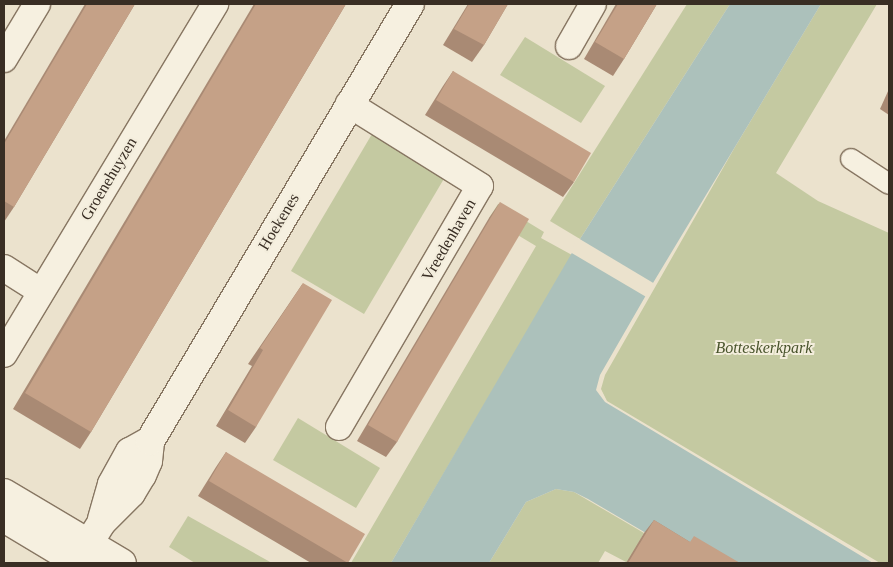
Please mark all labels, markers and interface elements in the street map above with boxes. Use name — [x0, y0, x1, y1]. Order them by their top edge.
street label: Groenehuyzen — [77, 134, 141, 224]
street label: Hoekenes — [255, 190, 303, 254]
street label: Vreedenhaven — [418, 196, 480, 284]
park label: Botteskerkpark — [716, 338, 812, 358]

